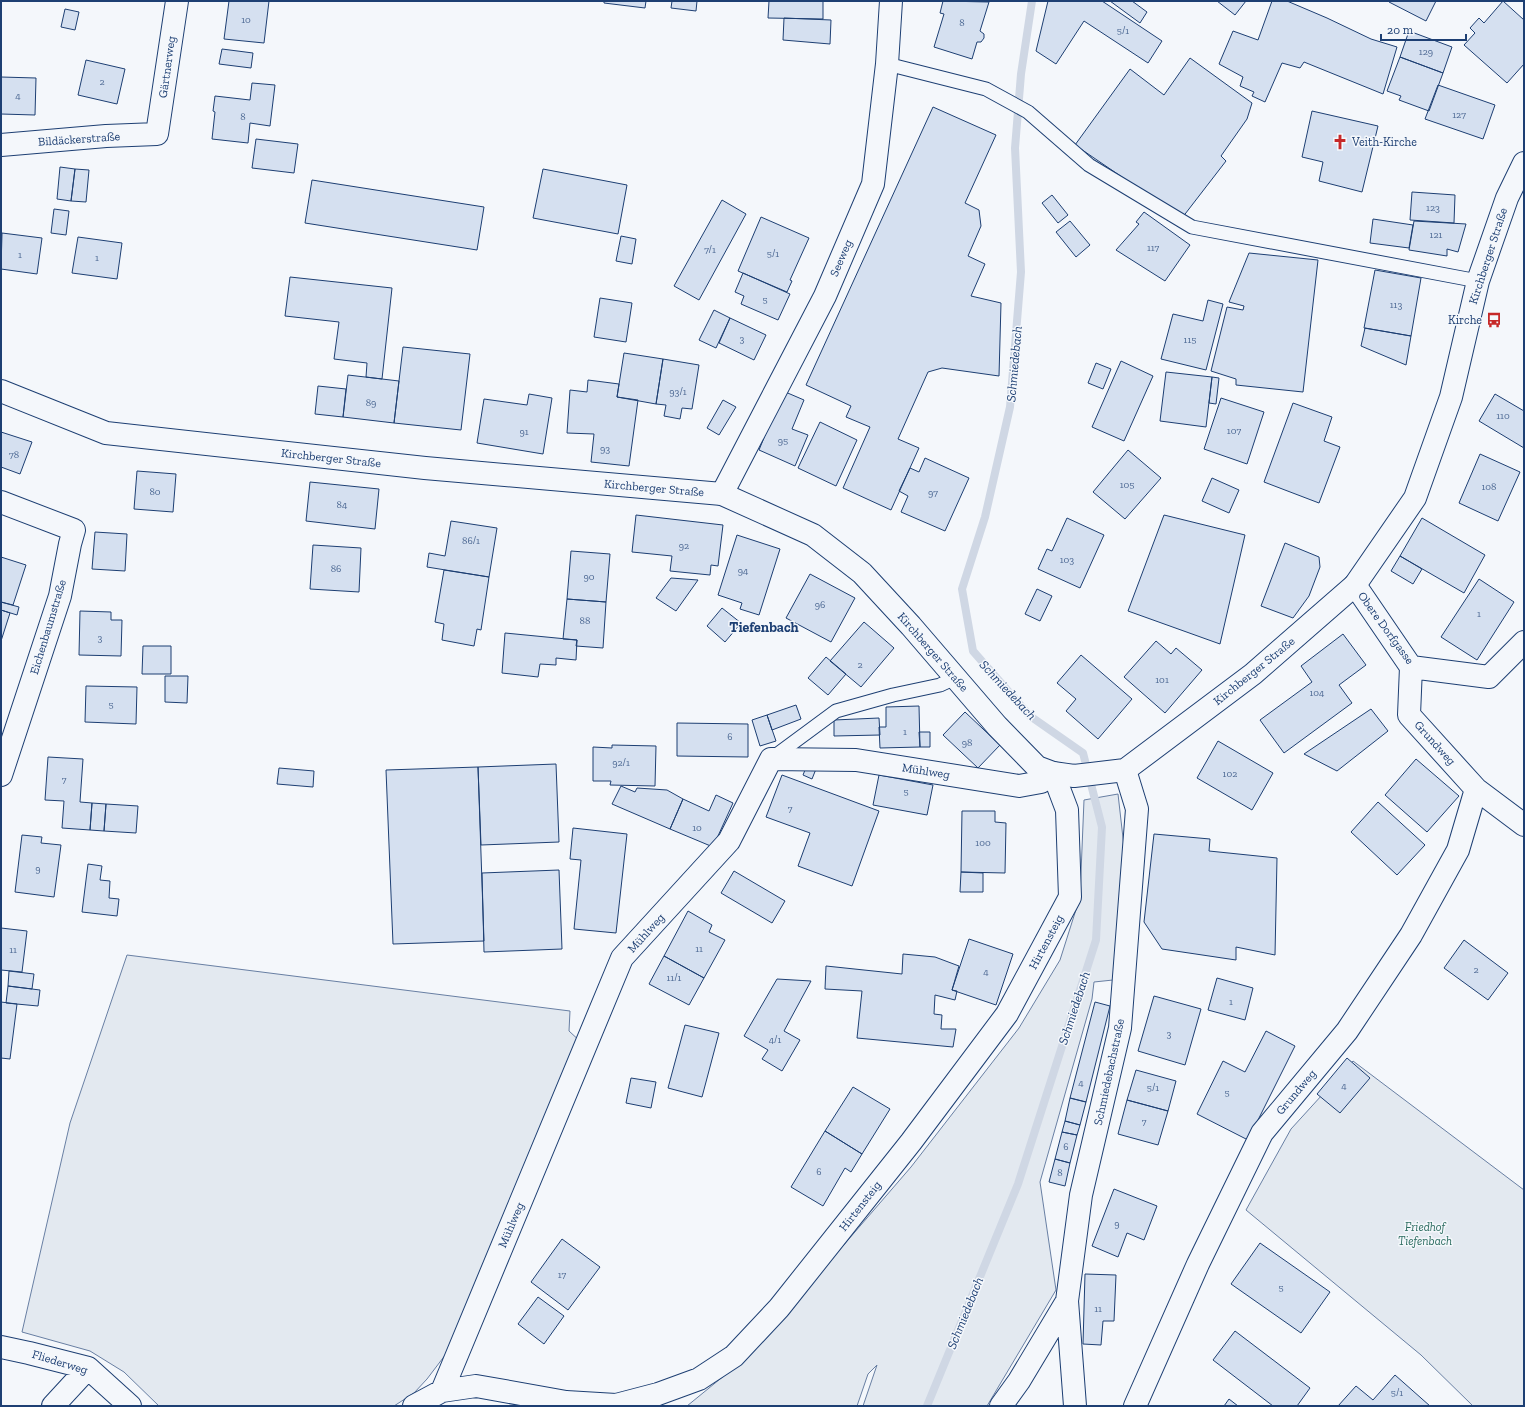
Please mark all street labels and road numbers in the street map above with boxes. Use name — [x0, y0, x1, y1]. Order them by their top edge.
street label: Gärtnerweg — [156, 35, 178, 99]
street label: Bildäckerstraße — [37, 129, 121, 149]
street label: Kirchberger Straße — [1466, 206, 1510, 306]
street label: Seeweg — [827, 237, 855, 279]
street label: Kirchberger Straße — [280, 446, 382, 470]
street label: Kirchberger Straße — [603, 477, 705, 499]
street label: Eichenbaumstraße — [27, 578, 69, 676]
street label: Obere Dorfgasse — [1355, 589, 1417, 667]
street label: Kirchberger Straße — [895, 610, 971, 695]
street label: Kirchberger Straße — [1211, 634, 1298, 708]
street label: Grundweg — [1411, 718, 1459, 768]
street label: Mühlweg — [901, 760, 951, 782]
street label: Mühlweg — [625, 910, 668, 956]
street label: Hirtensteig — [1026, 912, 1066, 972]
street label: Schmiedebachstraße — [1091, 1017, 1127, 1127]
street label: Grundweg — [1273, 1066, 1319, 1117]
street label: Hirtensteig — [836, 1178, 884, 1234]
street label: Mühlweg — [495, 1200, 527, 1250]
street label: Fliederweg — [30, 1347, 90, 1377]

